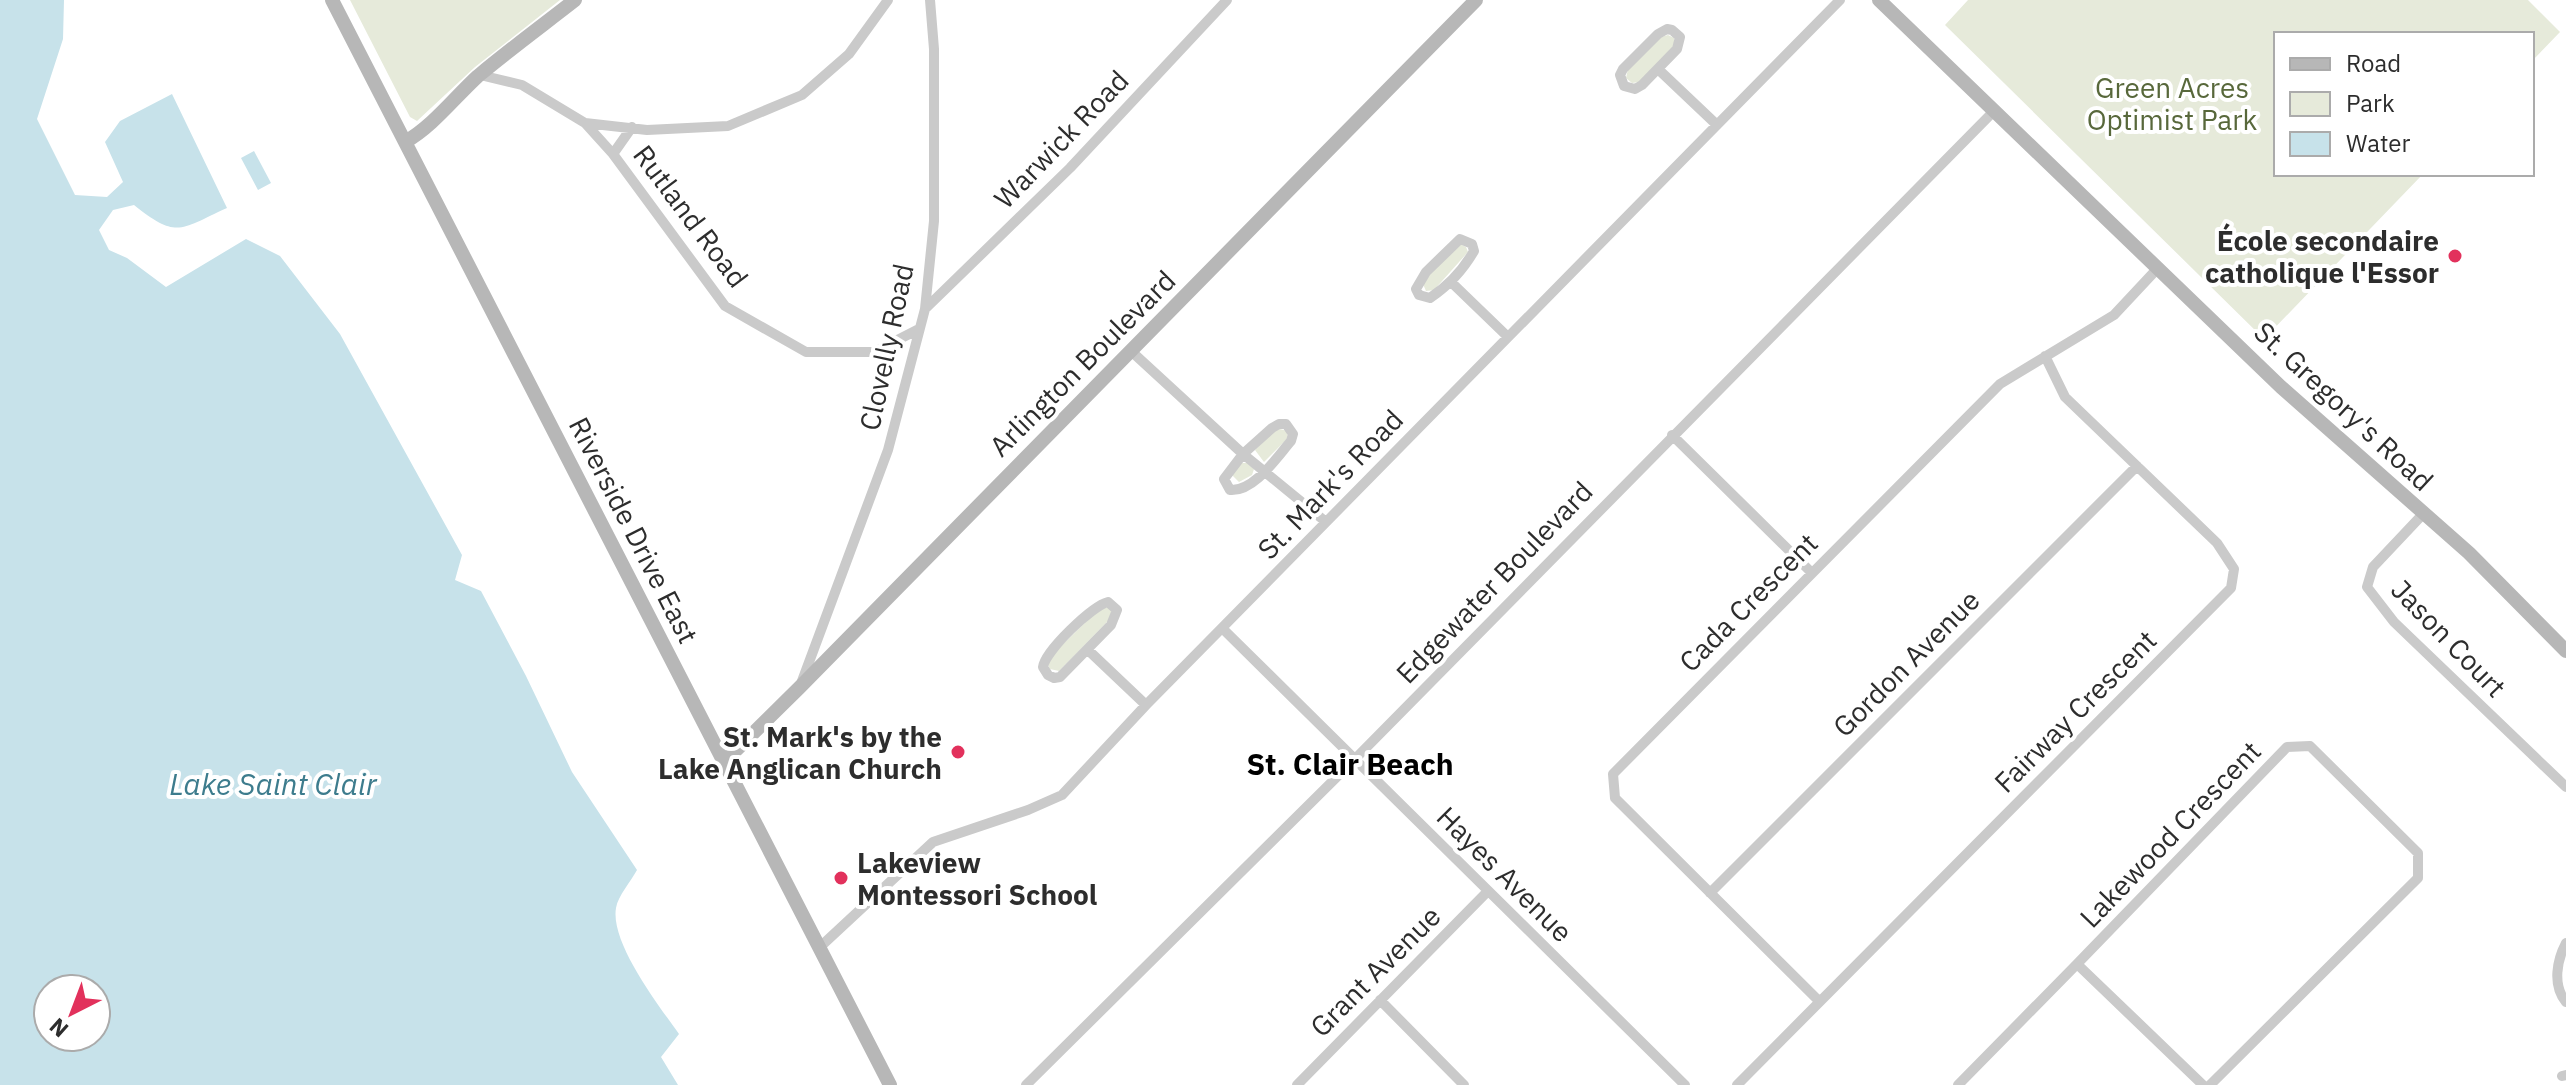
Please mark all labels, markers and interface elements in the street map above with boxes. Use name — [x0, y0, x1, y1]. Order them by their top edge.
legend — [2274, 32, 2534, 176]
text: Road — [2346, 47, 2401, 79]
street label: Warwick Road — [986, 62, 1136, 216]
park label: Green Acres Optimist Park — [2087, 69, 2258, 138]
text: Park — [2346, 87, 2395, 119]
text: Water — [2346, 127, 2410, 159]
street label: Rutland Road — [625, 137, 757, 295]
place label: École secondaire catholique l'Essor — [2205, 222, 2439, 291]
marker: École secondaire catholique l'Essor — [2446, 247, 2464, 265]
street label: Clovelly Road — [850, 260, 922, 434]
street label: Arlington Boulevard — [981, 262, 1183, 464]
street label: St. Gregory's Road — [2247, 313, 2441, 499]
street label: St. Mark's Road — [1249, 401, 1411, 567]
street label: Riverside Drive East — [561, 411, 707, 649]
street label: Edgewater Boulevard — [1388, 473, 1600, 691]
street label: Cada Crescent — [1671, 525, 1825, 679]
street label: Jason Court — [2384, 571, 2514, 705]
street label: Gordon Avenue — [1825, 582, 1987, 744]
street label: Fairway Crescent — [1986, 622, 2164, 800]
place label: St. Mark's by the Lake Anglican Church — [658, 718, 942, 787]
street label: Lakewood Crescent — [2071, 733, 2269, 935]
marker: St. Mark's by the Lake Anglican Church — [949, 743, 967, 761]
district label: St. Clair Beach — [1246, 744, 1454, 783]
water label: Lake Saint Clair — [169, 764, 378, 803]
street label: Hayes Avenue — [1429, 798, 1581, 950]
place label: Lakeview Montessori School — [857, 844, 1097, 913]
marker: Lakeview Montessori School — [832, 869, 850, 887]
street label: Grant Avenue — [1302, 898, 1448, 1044]
north arrow — [32, 973, 112, 1053]
text: N — [43, 1012, 74, 1044]

